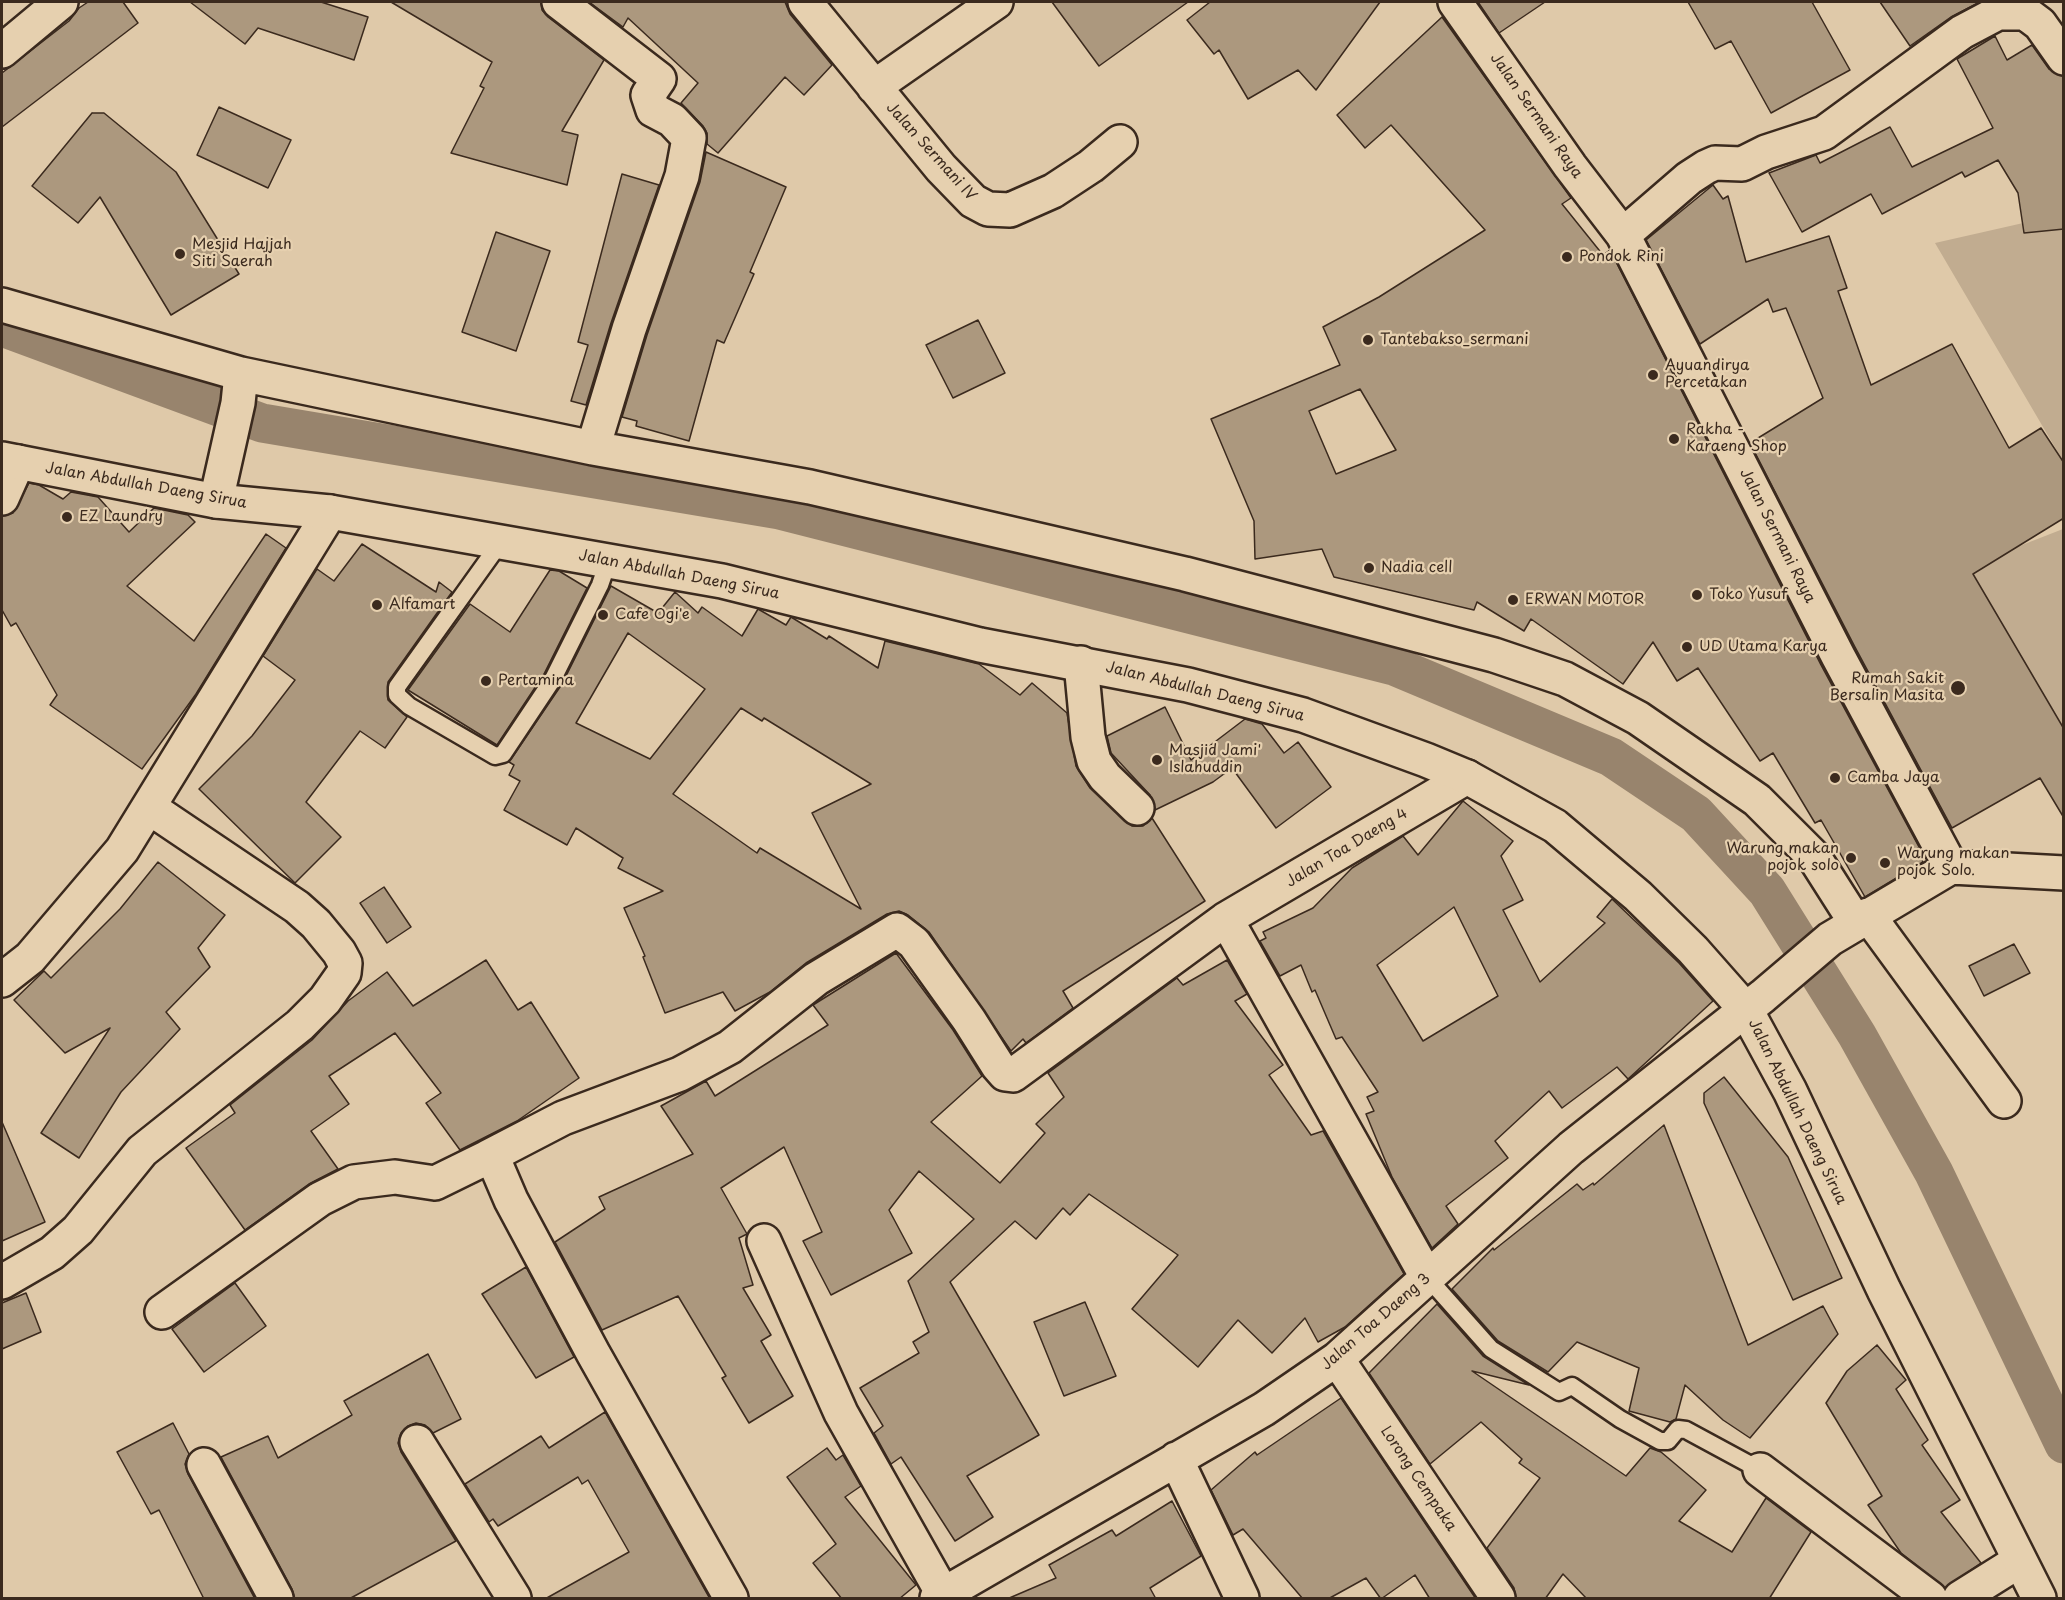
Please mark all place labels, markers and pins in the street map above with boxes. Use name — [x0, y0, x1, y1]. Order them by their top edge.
place label: Mesjid Hajjah Siti Saerah — [192, 236, 292, 271]
marker: Mesjid Hajjah Siti Saerah — [173, 247, 187, 261]
place label: Pondok Rini — [1579, 248, 1664, 266]
marker: Pondok Rini — [1560, 250, 1574, 264]
place label: Tantebakso_sermani — [1380, 331, 1529, 349]
marker: Tantebakso_sermani — [1361, 333, 1375, 347]
place label: Ayuandirya Percetakan — [1665, 357, 1750, 392]
marker: Ayuandirya Percetakan — [1646, 368, 1660, 382]
place label: Rakha - Karaeng Shop — [1686, 421, 1787, 456]
marker: Rakha - Karaeng Shop — [1667, 432, 1681, 446]
place label: EZ Laundry — [79, 508, 163, 526]
marker: EZ Laundry — [60, 510, 74, 524]
place label: Nadia cell — [1381, 559, 1452, 577]
marker: Nadia cell — [1362, 561, 1376, 575]
place label: Toko Yusuf — [1709, 586, 1787, 604]
marker: Toko Yusuf — [1690, 588, 1704, 602]
place label: ERWAN MOTOR — [1525, 591, 1644, 609]
marker: ERWAN MOTOR — [1506, 593, 1520, 607]
place label: Alfamart — [389, 596, 455, 614]
marker: Alfamart — [370, 598, 384, 612]
place label: Cafe Ogi'e — [615, 606, 690, 624]
marker: Cafe Ogi'e — [596, 608, 610, 622]
place label: UD Utama Karya — [1699, 638, 1827, 656]
marker: UD Utama Karya — [1680, 640, 1694, 654]
place label: Rumah Sakit Bersalin Masita — [1830, 670, 1944, 705]
place label: Pertamina — [498, 672, 574, 690]
marker: Pertamina — [479, 674, 493, 688]
marker: Rumah Sakit Bersalin Masita — [1949, 679, 1967, 697]
place label: Masjid Jami' Islahuddin — [1169, 742, 1261, 777]
marker: Masjid Jami' Islahuddin — [1150, 753, 1164, 767]
place label: Camba Jaya — [1847, 769, 1939, 787]
marker: Camba Jaya — [1828, 771, 1842, 785]
place label: Warung makan pojok solo — [1727, 840, 1839, 875]
place label: Warung makan pojok Solo. — [1897, 845, 2009, 880]
marker: Warung makan pojok solo — [1844, 851, 1858, 865]
marker: Warung makan pojok Solo. — [1878, 856, 1892, 870]

